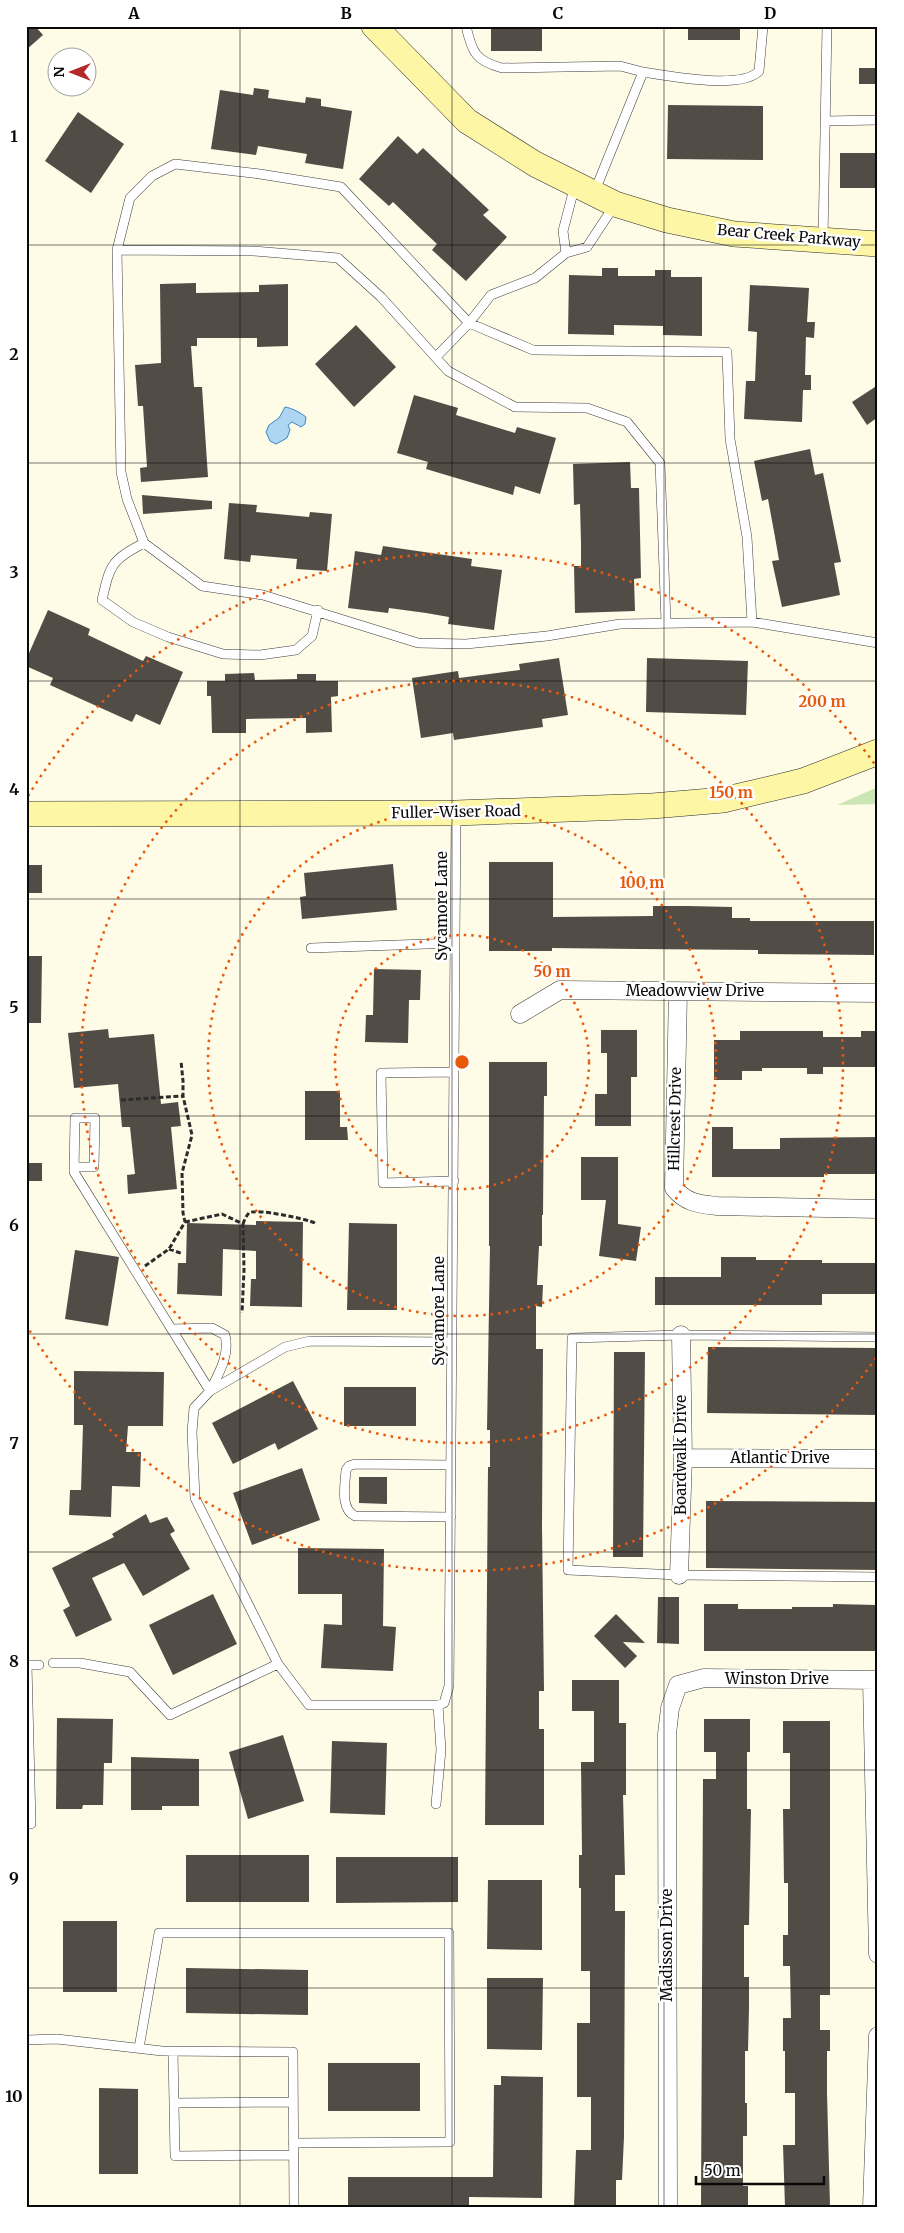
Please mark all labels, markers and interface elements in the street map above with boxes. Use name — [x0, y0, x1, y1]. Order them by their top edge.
text: A — [127, 3, 140, 23]
text: B — [340, 3, 352, 23]
text: C — [553, 3, 563, 23]
text: D — [764, 3, 776, 23]
north arrow — [48, 48, 98, 98]
text: N — [50, 66, 68, 78]
text: 1 — [10, 126, 18, 146]
street label: Bear Creek Parkway — [716, 220, 862, 251]
text: 2 — [9, 344, 19, 364]
text: 3 — [9, 562, 19, 582]
text: 200 m — [798, 692, 846, 711]
text: 4 — [9, 779, 19, 799]
text: 150 m — [709, 783, 753, 802]
street label: Fuller-Wiser Road — [391, 801, 521, 822]
street label: Sycamore Lane — [432, 851, 451, 961]
text: 100 m — [620, 873, 664, 892]
text: 50 m — [533, 962, 571, 981]
street label: Meadowview Drive — [626, 981, 764, 1000]
text: 5 — [9, 997, 19, 1017]
centre of rings — [453, 1053, 471, 1071]
street label: Hillcrest Drive — [664, 1067, 685, 1171]
text: 6 — [9, 1215, 19, 1235]
street label: Sycamore Lane — [429, 1256, 448, 1366]
street label: Boardwalk Drive — [671, 1395, 690, 1515]
text: 7 — [9, 1433, 19, 1453]
street label: Atlantic Drive — [729, 1448, 830, 1467]
text: 8 — [9, 1651, 19, 1671]
street label: Winston Drive — [724, 1669, 829, 1688]
text: 9 — [9, 1868, 19, 1888]
street label: Madisson Drive — [657, 1888, 676, 2001]
text: 10 — [5, 2086, 23, 2106]
scale bar — [696, 2153, 824, 2185]
text: 50 m — [704, 2161, 741, 2180]

